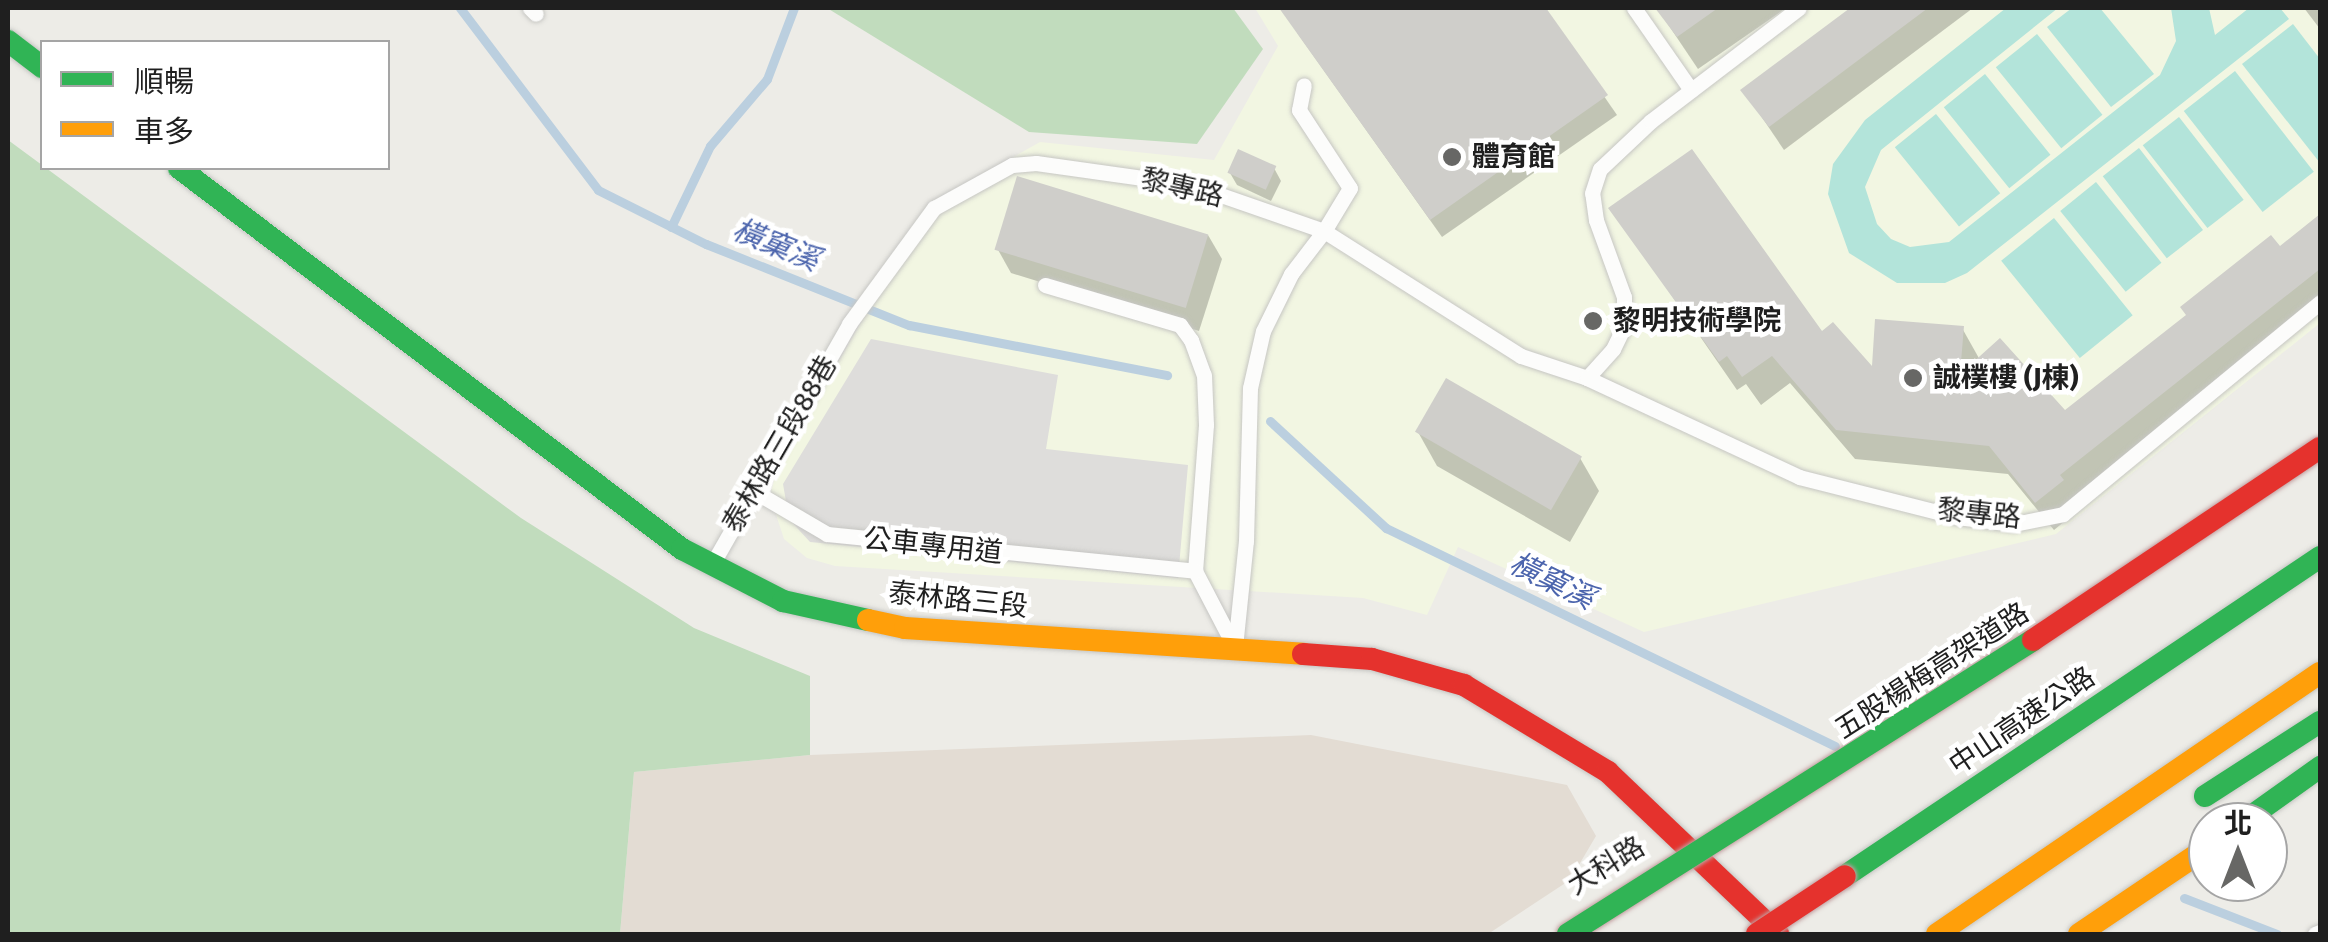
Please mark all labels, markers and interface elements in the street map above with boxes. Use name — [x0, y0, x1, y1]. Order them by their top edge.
legend — [40, 40, 390, 170]
text: 順暢 — [134, 64, 194, 100]
text: 車多 — [134, 114, 194, 150]
place label: 體育館 — [1472, 140, 1556, 174]
marker: 體育館 — [1441, 146, 1463, 168]
street label: 黎專路 — [1137, 162, 1227, 214]
water label: 橫窠溪 — [728, 211, 824, 279]
place label: 黎明技術學院 — [1613, 304, 1781, 338]
marker: 黎明技術學院 — [1582, 310, 1604, 332]
street label: 泰林路三段88巷 — [716, 349, 844, 539]
place label: 誠樸樓 (J棟) — [1933, 361, 2079, 395]
marker: 誠樸樓 (J棟) — [1902, 367, 1924, 389]
street label: 黎專路 — [1935, 493, 2023, 535]
street label: 公車專用道 — [862, 522, 1004, 570]
water label: 橫窠溪 — [1504, 545, 1600, 617]
street label: 泰林路三段 — [887, 576, 1029, 624]
street label: 五股楊梅高架道路 — [1829, 596, 2035, 746]
street label: 中山高速公路 — [1943, 660, 2101, 782]
north arrow — [2188, 802, 2288, 902]
text: 北 — [2224, 807, 2252, 840]
street label: 大科路 — [1561, 830, 1651, 902]

